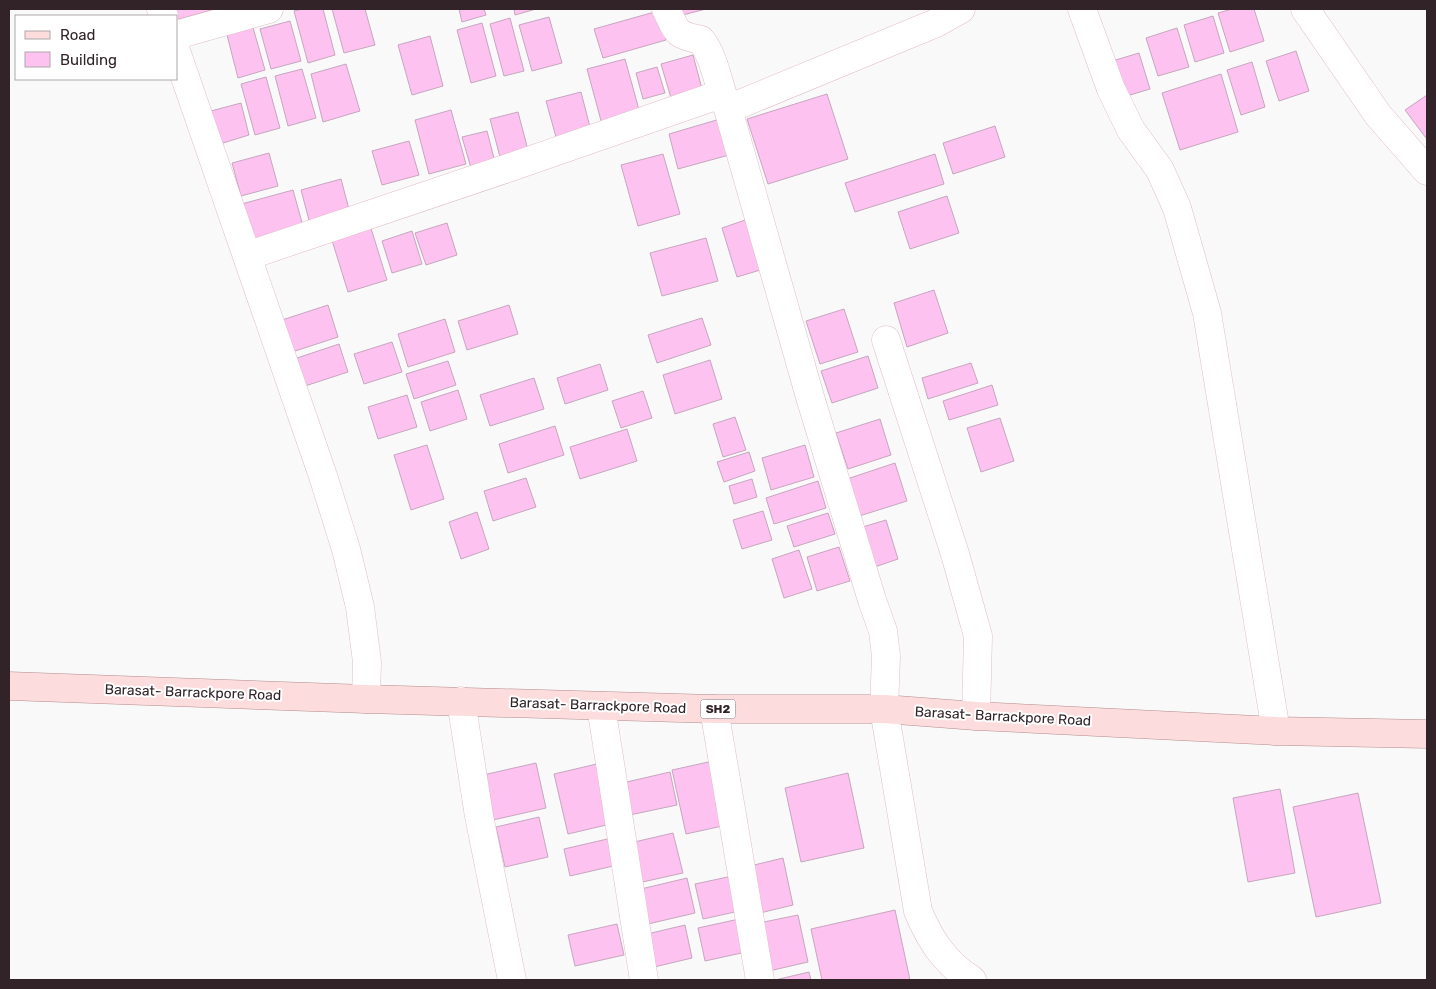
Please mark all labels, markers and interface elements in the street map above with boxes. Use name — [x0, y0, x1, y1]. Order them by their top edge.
legend — [15, 15, 178, 80]
text: Road — [60, 26, 96, 44]
text: Building — [60, 51, 117, 69]
street label: Barasat- Barrackpore Road — [104, 681, 282, 704]
street label: Barasat- Barrackpore Road — [509, 694, 687, 717]
road number: SH2 — [700, 700, 736, 719]
street label: Barasat- Barrackpore Road — [914, 703, 1092, 730]

